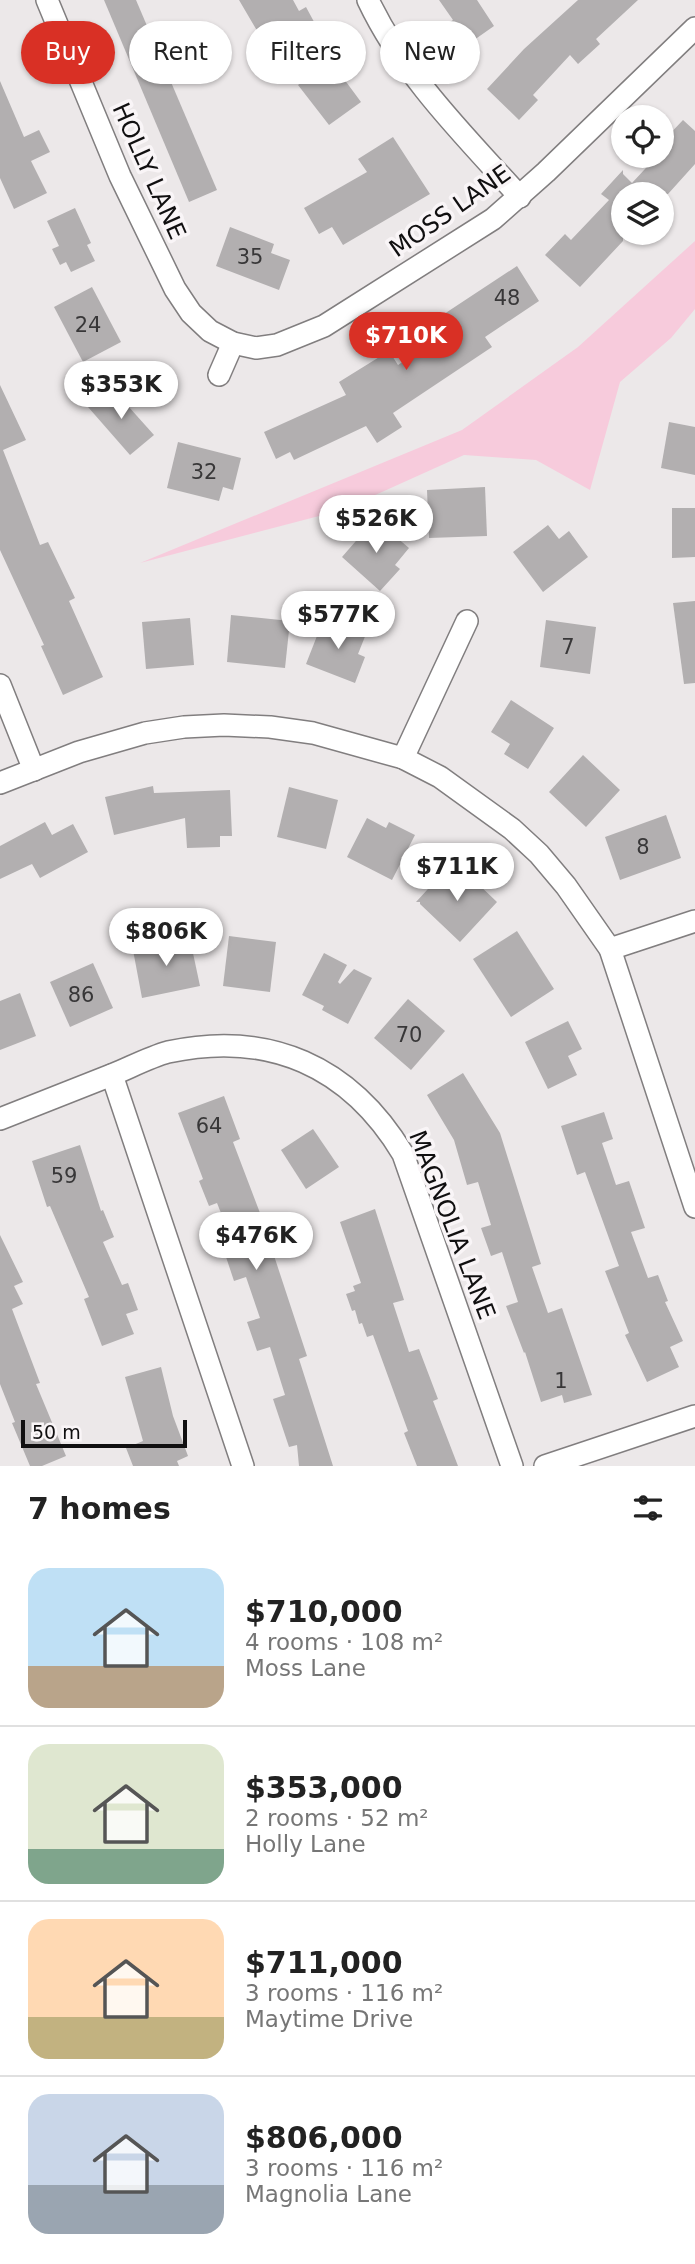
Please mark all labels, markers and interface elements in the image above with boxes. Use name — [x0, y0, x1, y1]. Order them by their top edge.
chip: Buy — [21, 21, 115, 84]
chip: Rent — [129, 21, 232, 84]
chip: Filters — [246, 21, 366, 84]
chip: New — [380, 21, 480, 84]
street label: HOLLY LANE — [106, 99, 192, 243]
map controls — [611, 105, 674, 245]
button: locate — [611, 105, 674, 168]
street label: MOSS LANE — [384, 159, 516, 263]
button: layers — [611, 182, 674, 245]
house number: 35 — [237, 245, 263, 269]
house number: 48 — [494, 286, 520, 310]
pin: $710K — [357, 312, 455, 372]
house number: 24 — [75, 313, 101, 337]
text: $710K — [365, 322, 447, 348]
pin: $353K — [72, 362, 170, 421]
text: $353K — [80, 371, 162, 397]
house number: 32 — [191, 460, 217, 484]
pin: $526K — [327, 496, 425, 555]
text: $526K — [335, 505, 417, 531]
pin: $577K — [289, 592, 387, 651]
text: $577K — [297, 601, 379, 627]
house number: 7 — [561, 635, 575, 659]
house number: 8 — [636, 835, 650, 859]
pin: $711K — [408, 844, 506, 903]
text: $711K — [416, 853, 498, 879]
pin: $806K — [117, 908, 215, 968]
text: $806K — [125, 918, 207, 944]
house number: 86 — [68, 983, 94, 1007]
house number: 70 — [396, 1023, 422, 1047]
house number: 64 — [196, 1114, 222, 1138]
street label: MAGNOLIA LANE — [403, 1127, 501, 1323]
house number: 59 — [51, 1164, 77, 1188]
pin: $476K — [207, 1212, 305, 1272]
text: $476K — [215, 1222, 297, 1248]
house number: 1 — [554, 1369, 568, 1393]
scale bar — [21, 1417, 187, 1449]
text: 50 m — [32, 1421, 81, 1443]
icon: filters — [629, 1489, 667, 1527]
text: 7 homes — [28, 1491, 171, 1526]
text: $710,000 — [245, 1594, 403, 1629]
icon: home — [84, 1596, 168, 1680]
text: 4 rooms · 108 m² — [245, 1629, 443, 1655]
text: Moss Lane — [245, 1655, 366, 1681]
text: $353,000 — [245, 1770, 403, 1805]
icon: home — [84, 1772, 168, 1856]
text: 2 rooms · 52 m² — [245, 1805, 429, 1831]
text: Holly Lane — [245, 1831, 366, 1857]
text: $711,000 — [245, 1945, 403, 1980]
icon: home — [84, 1947, 168, 2031]
text: 3 rooms · 116 m² — [245, 1980, 443, 2006]
text: Maytime Drive — [245, 2006, 413, 2032]
text: $806,000 — [245, 2120, 403, 2155]
icon: home — [84, 2122, 168, 2206]
text: 3 rooms · 116 m² — [245, 2155, 443, 2181]
text: Magnolia Lane — [245, 2181, 412, 2207]

